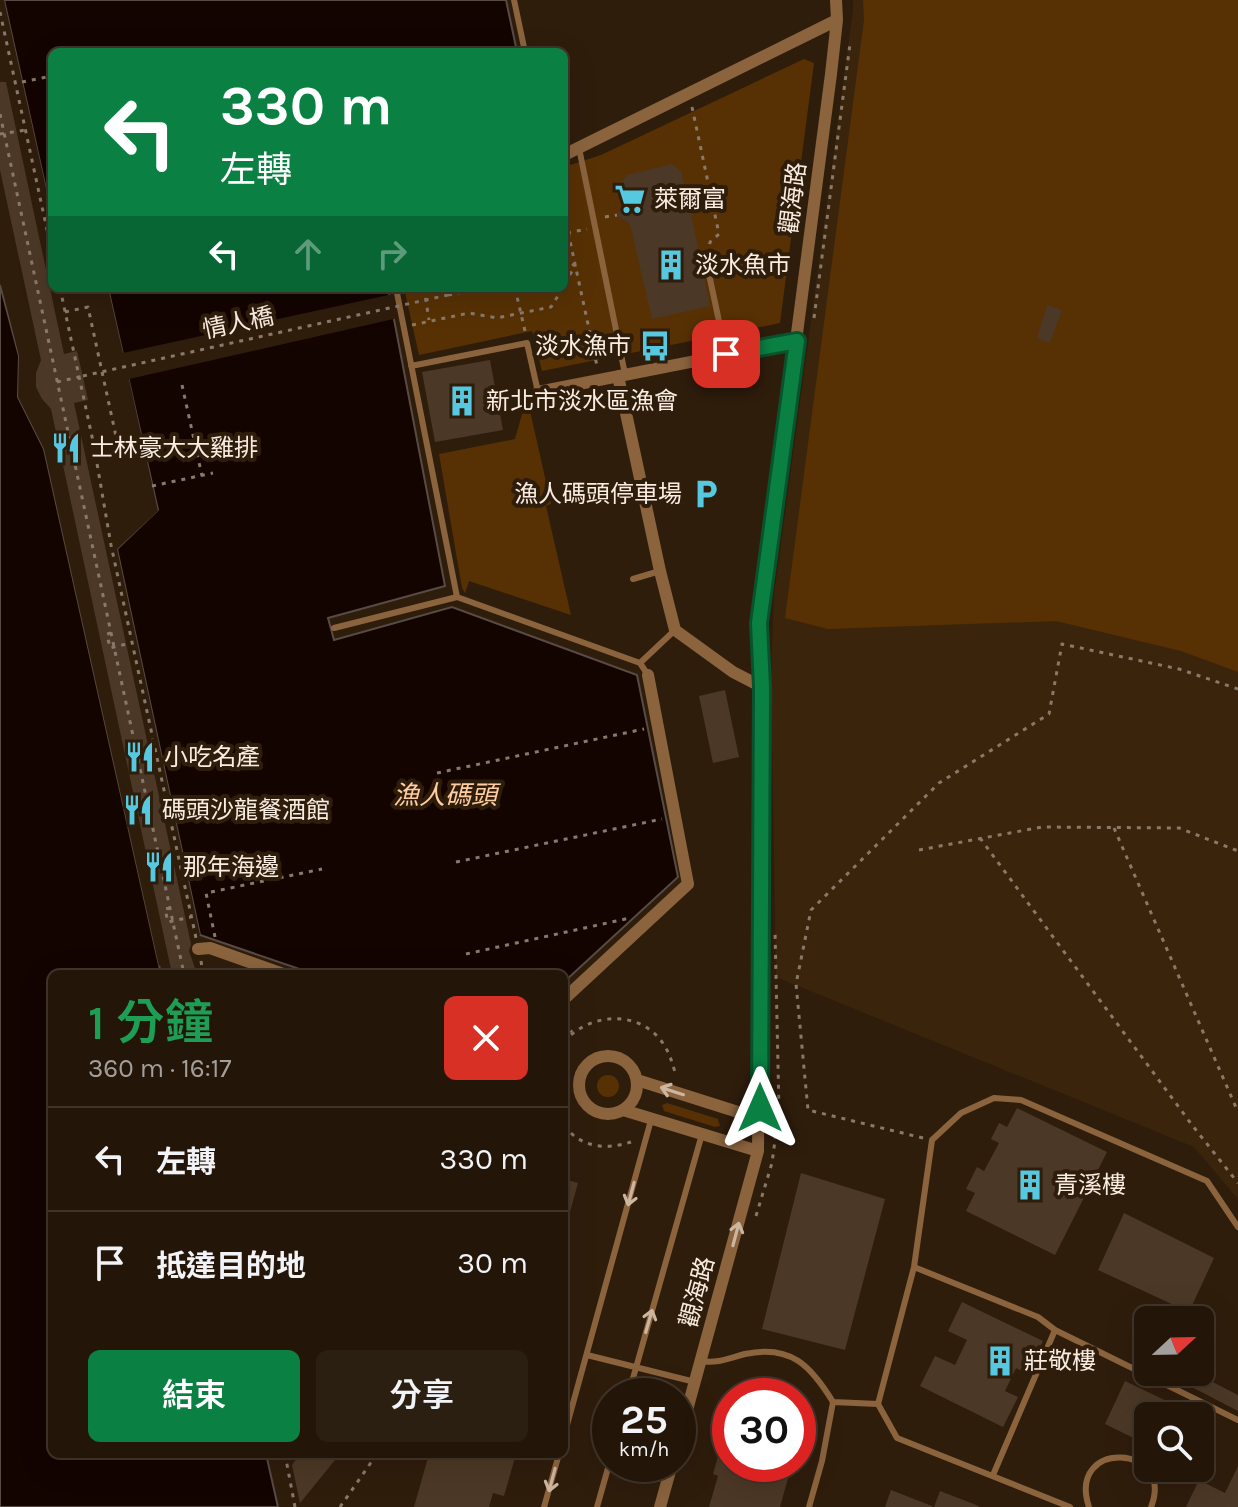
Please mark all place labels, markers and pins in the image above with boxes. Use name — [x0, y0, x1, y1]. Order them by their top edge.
supermarket icon: 萊爾富 — [613, 182, 647, 216]
place label: 萊爾富 — [654, 185, 726, 213]
building icon: 淡水魚市 — [654, 248, 688, 282]
place label: 淡水魚市 — [695, 251, 791, 279]
pin — [692, 320, 760, 388]
bus stop icon: 淡水漁市 — [638, 329, 672, 363]
place label: 淡水漁市 — [535, 332, 631, 360]
building icon: 新北市淡水區漁會 — [445, 384, 479, 418]
place label: 新北市淡水區漁會 — [486, 387, 678, 415]
restaurant icon: 士林豪大大雞排 — [49, 431, 83, 465]
place label: 士林豪大大雞排 — [90, 434, 258, 462]
parking icon: 漁人碼頭停車場 — [689, 477, 723, 511]
place label: 漁人碼頭停車場 — [514, 480, 682, 508]
restaurant icon: 小吃名產 — [123, 740, 157, 774]
place label: 小吃名產 — [164, 743, 260, 771]
restaurant icon: 碼頭沙龍餐酒館 — [121, 793, 155, 827]
place label: 碼頭沙龍餐酒館 — [162, 796, 330, 824]
restaurant icon: 那年海邊 — [142, 850, 176, 884]
place label: 那年海邊 — [183, 853, 279, 881]
building icon: 青溪樓 — [1013, 1168, 1047, 1202]
place label: 青溪樓 — [1054, 1171, 1126, 1199]
building icon: 莊敬樓 — [983, 1344, 1017, 1378]
place label: 莊敬樓 — [1024, 1347, 1096, 1375]

